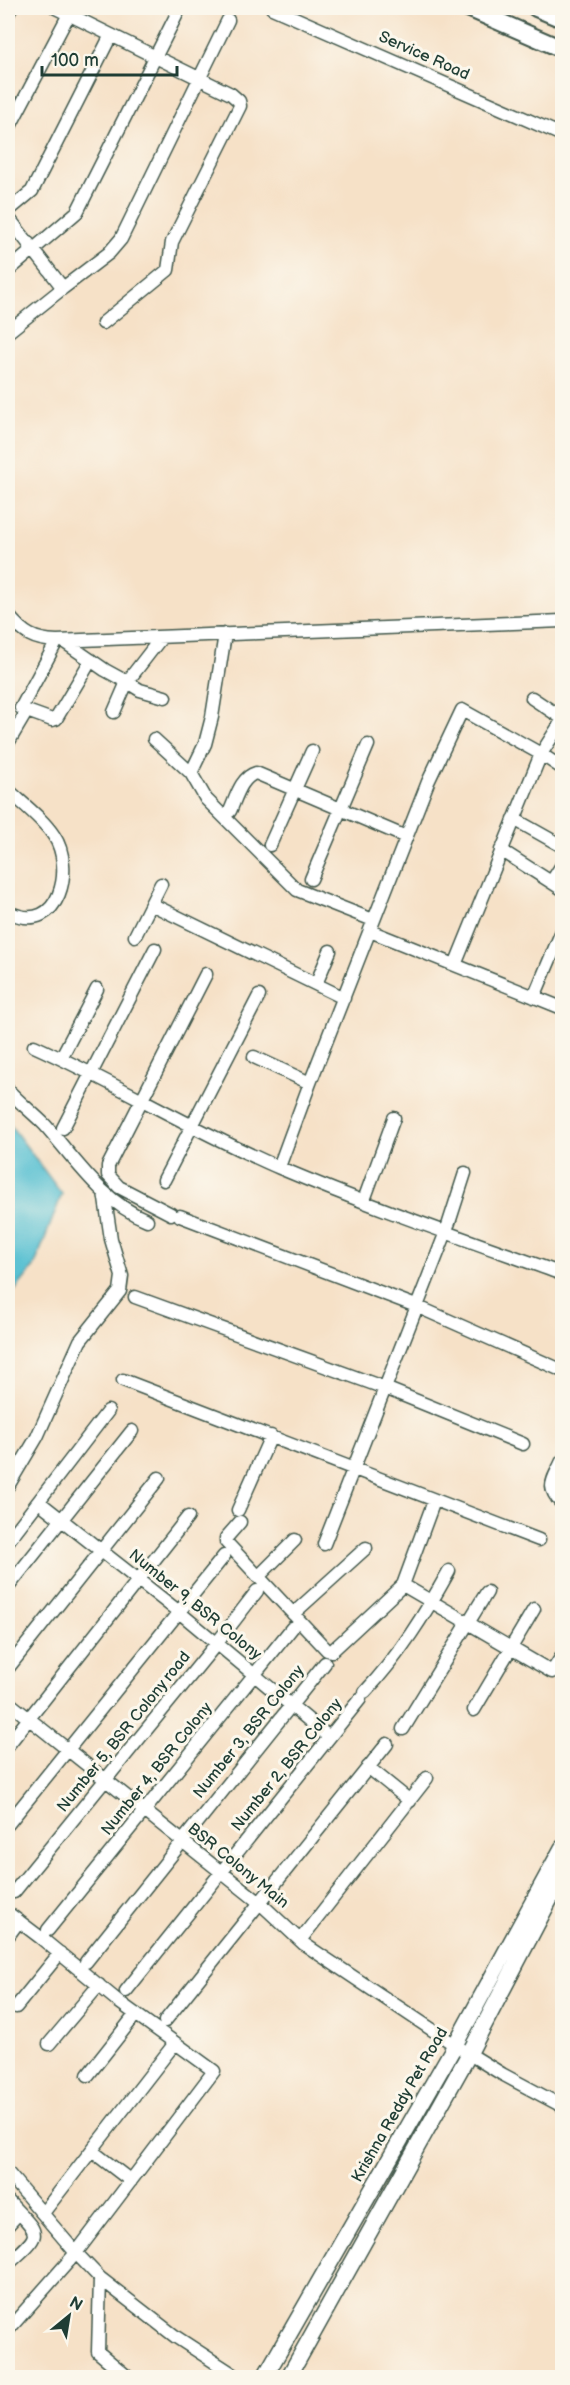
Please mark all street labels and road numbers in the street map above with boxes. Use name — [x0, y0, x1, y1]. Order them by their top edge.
street label: Service Road — [376, 28, 472, 84]
street label: Number 9, BSR Colony — [125, 1546, 266, 1665]
street label: Number 5, BSR Colony road — [53, 1648, 195, 1816]
street label: Number 3, BSR Colony — [190, 1661, 309, 1802]
street label: Number 2, BSR Colony — [228, 1694, 347, 1835]
street label: Number 4, BSR Colony — [98, 1698, 217, 1839]
street label: BSR Colony Main — [184, 1819, 292, 1913]
street label: Krishna Reddy Pet Road — [348, 2024, 452, 2186]

